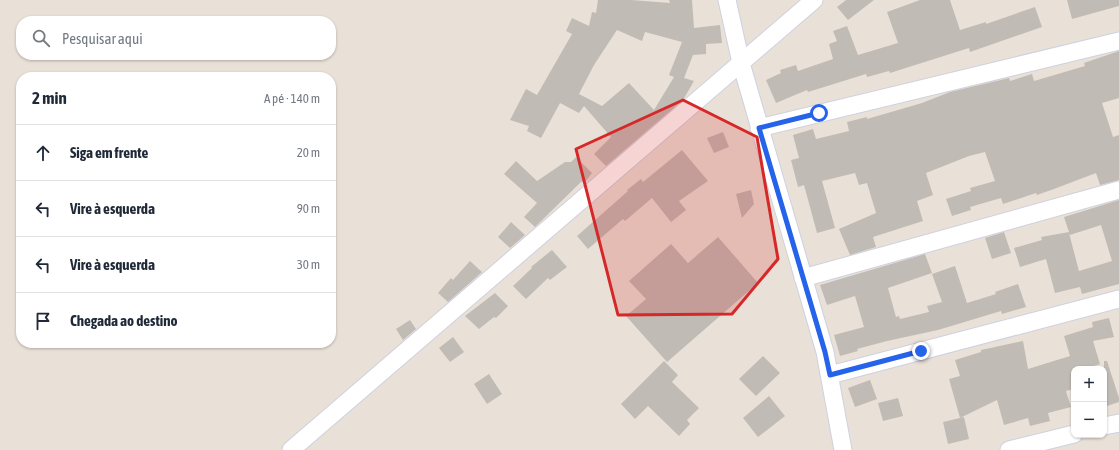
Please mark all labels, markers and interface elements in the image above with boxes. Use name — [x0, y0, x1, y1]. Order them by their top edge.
search box — [16, 16, 336, 60]
icon: search — [30, 27, 52, 49]
text: Pesquisar aqui — [62, 30, 143, 47]
text: 2 min — [32, 88, 67, 108]
text: A pé · 140 m — [264, 91, 320, 106]
route start — [810, 104, 828, 122]
icon: ahead — [32, 142, 54, 164]
text: Siga em frente — [70, 144, 148, 161]
text: 20 m — [297, 145, 320, 160]
icon: left — [32, 198, 54, 220]
text: Vire à esquerda — [70, 200, 155, 217]
text: 90 m — [297, 201, 320, 216]
icon: left — [32, 254, 54, 276]
text: Vire à esquerda — [70, 256, 155, 273]
text: 30 m — [297, 257, 320, 272]
icon: arrive — [32, 310, 54, 332]
text: Chegada ao destino — [70, 312, 178, 329]
route end — [912, 342, 930, 360]
map controls — [1071, 366, 1107, 438]
button: + — [1071, 366, 1107, 402]
button: − — [1071, 402, 1107, 438]

